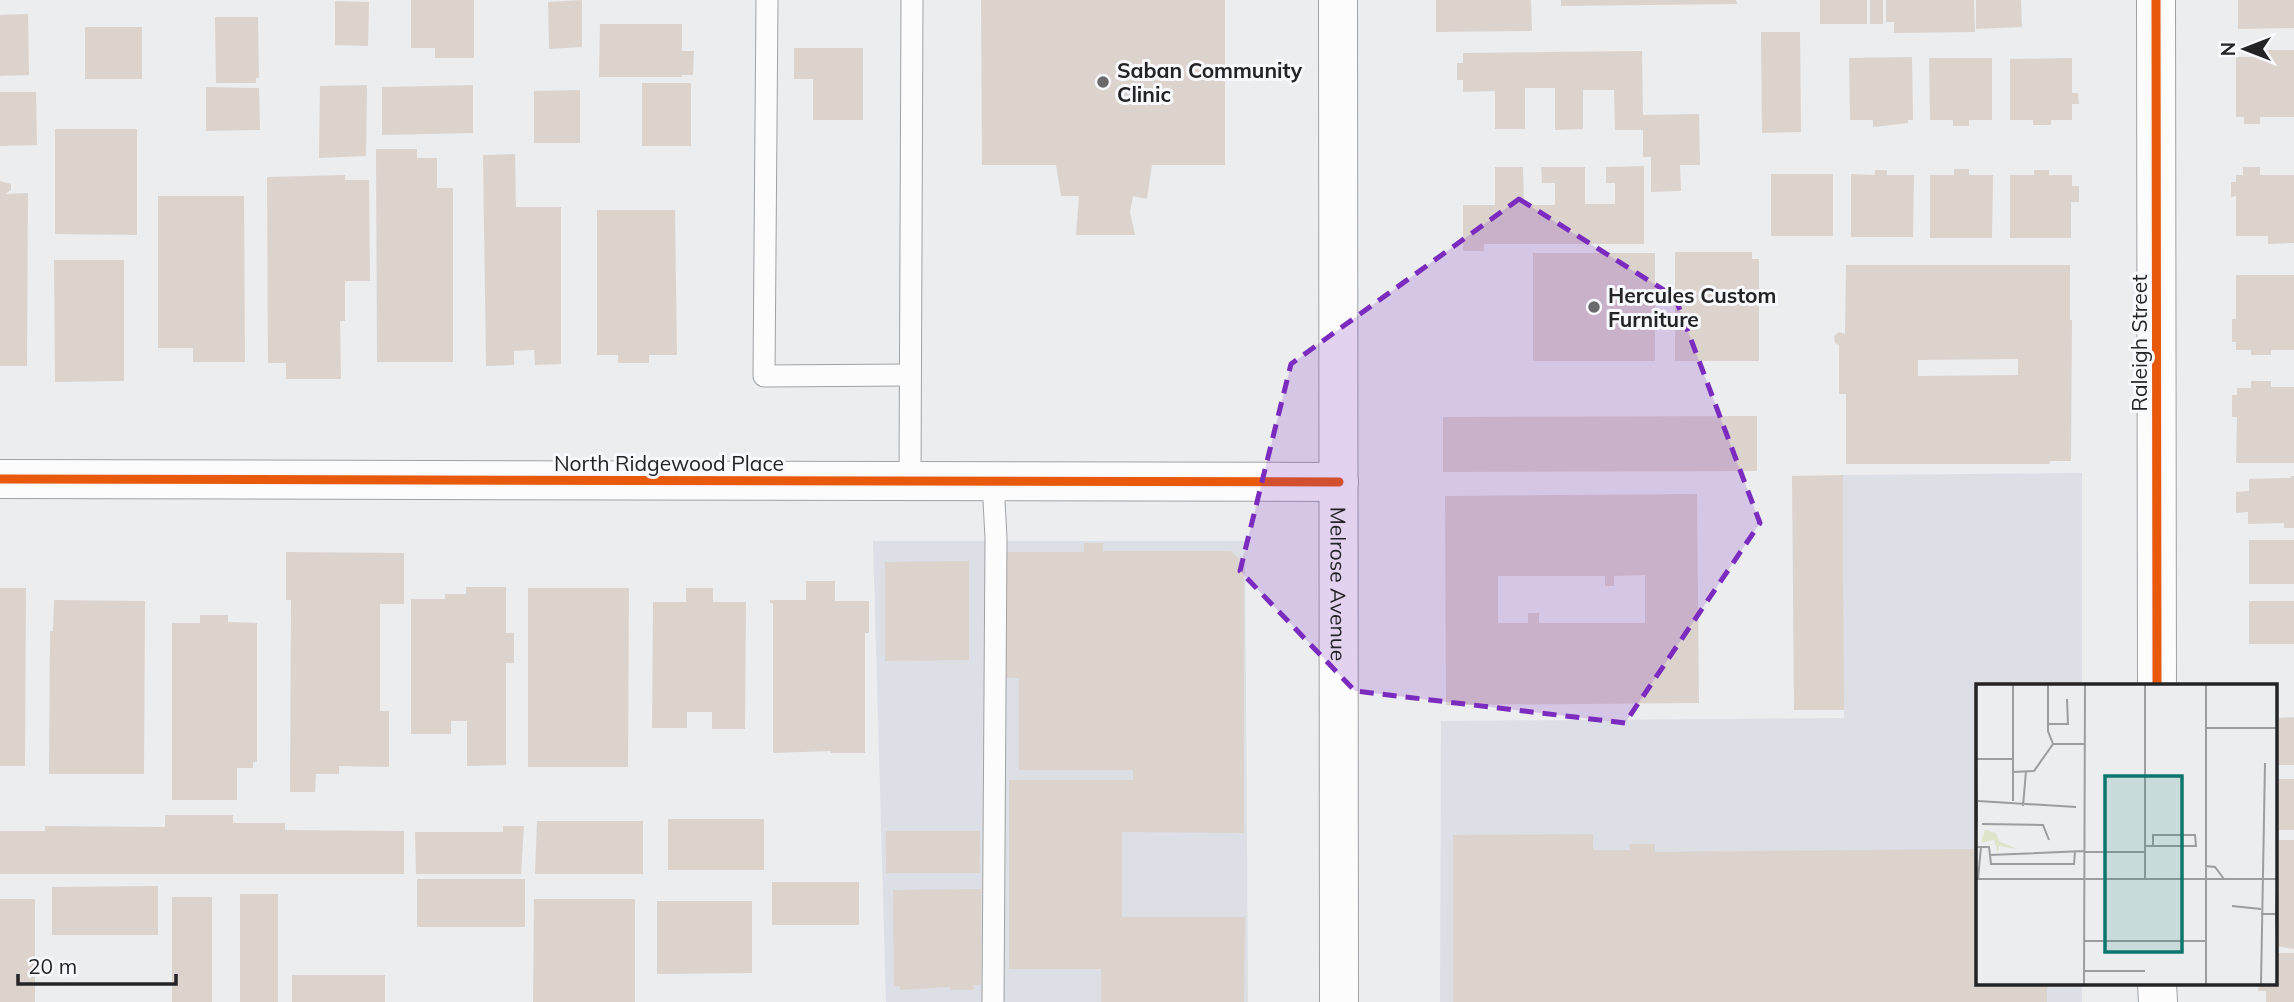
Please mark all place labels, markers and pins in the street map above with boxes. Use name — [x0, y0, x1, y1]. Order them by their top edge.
place label: Saban Community Clinic — [1117, 57, 1303, 107]
marker: Saban Community Clinic — [1095, 74, 1111, 90]
place label: Hercules Custom Furniture — [1608, 282, 1776, 332]
marker: Hercules Custom Furniture — [1586, 299, 1602, 315]

